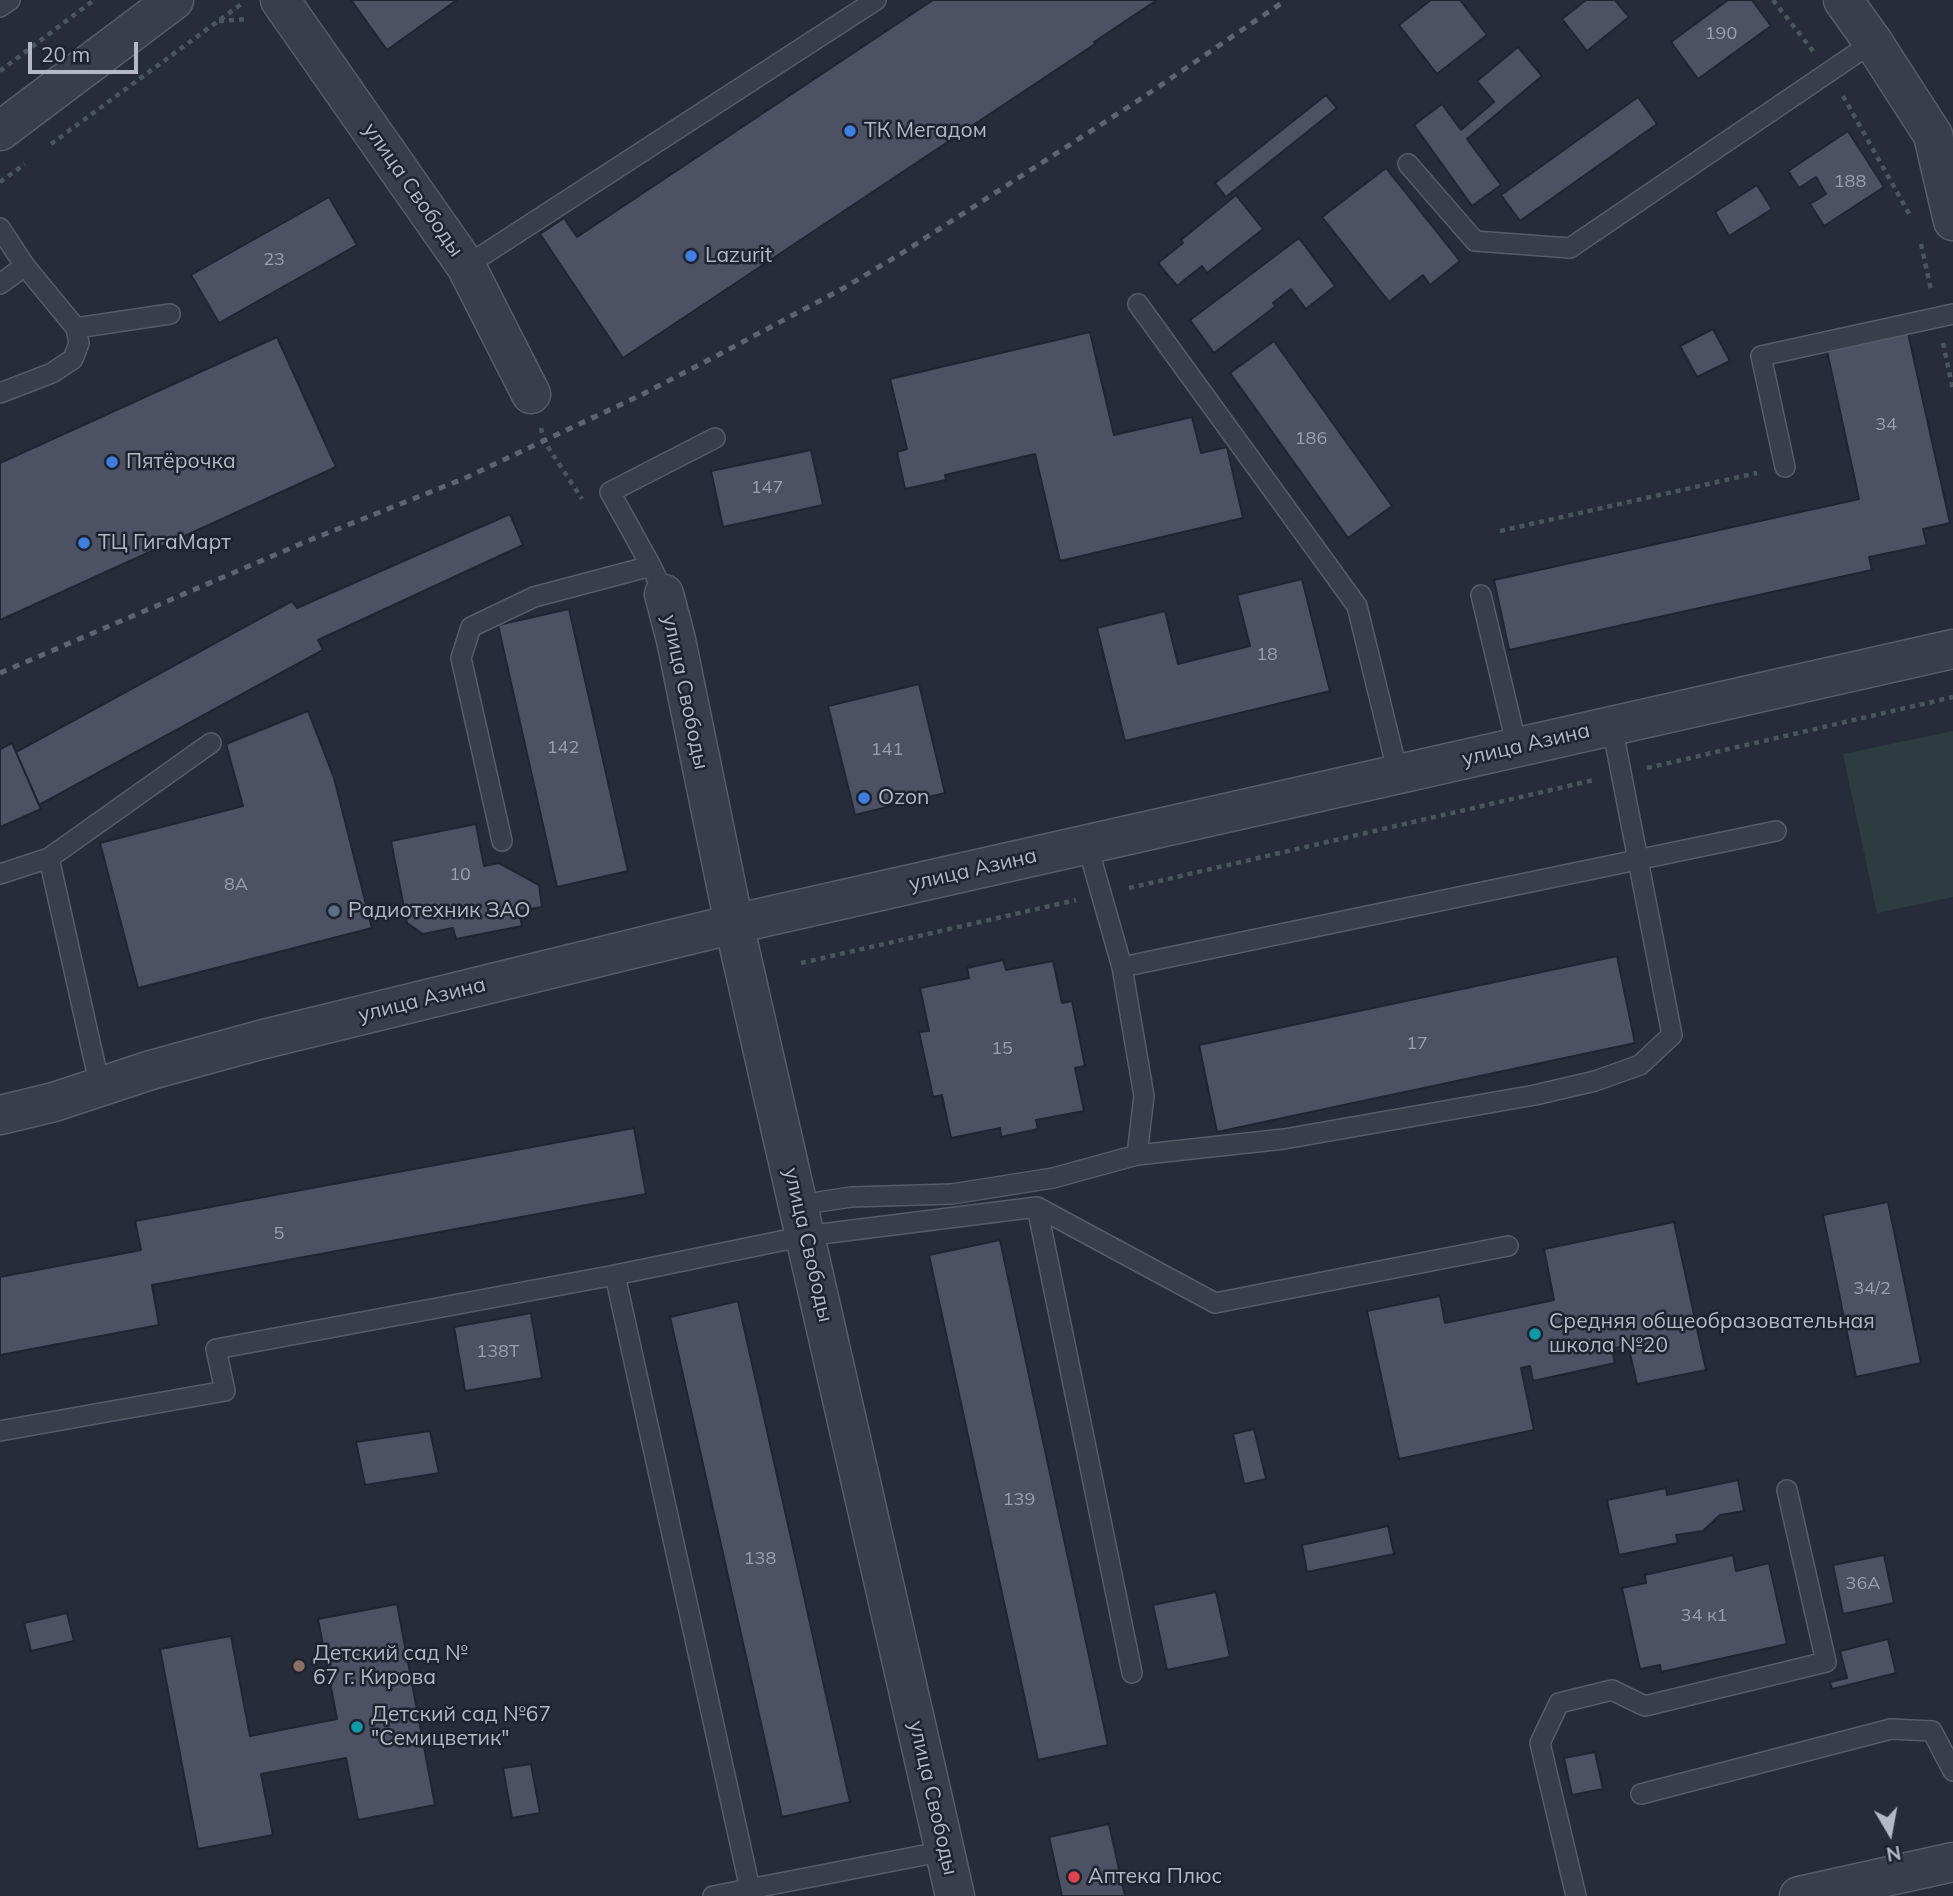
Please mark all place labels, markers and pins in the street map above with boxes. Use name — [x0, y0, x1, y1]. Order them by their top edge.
place label: ТК Мегадом — [864, 118, 987, 144]
marker: ТК Мегадом — [842, 123, 858, 139]
place label: Lazurit — [705, 243, 772, 269]
marker: Lazurit — [683, 248, 699, 264]
place label: Пятёрочка — [126, 449, 236, 475]
marker: Пятёрочка — [104, 454, 120, 470]
place label: ТЦ ГигаМарт — [98, 530, 231, 556]
marker: ТЦ ГигаМарт — [76, 535, 92, 551]
place label: Ozon — [878, 785, 929, 811]
marker: Ozon — [856, 790, 872, 806]
place label: Радиотехник ЗАО — [348, 898, 531, 924]
marker: Радиотехник ЗАО — [326, 903, 342, 919]
place label: Средняя общеобразовательная школа №20 — [1549, 1309, 1875, 1359]
marker: Средняя общеобразовательная школа №20 — [1527, 1326, 1543, 1342]
place label: Детский сад № 67 г. Кирова — [313, 1641, 468, 1691]
marker: Детский сад № 67 г. Кирова — [291, 1658, 307, 1674]
place label: Детский сад №67 "Семицветик" — [371, 1702, 551, 1752]
marker: Детский сад №67 "Семицветик" — [349, 1719, 365, 1735]
place label: Аптека Плюс — [1088, 1864, 1222, 1890]
marker: Аптека Плюс — [1066, 1869, 1082, 1885]

